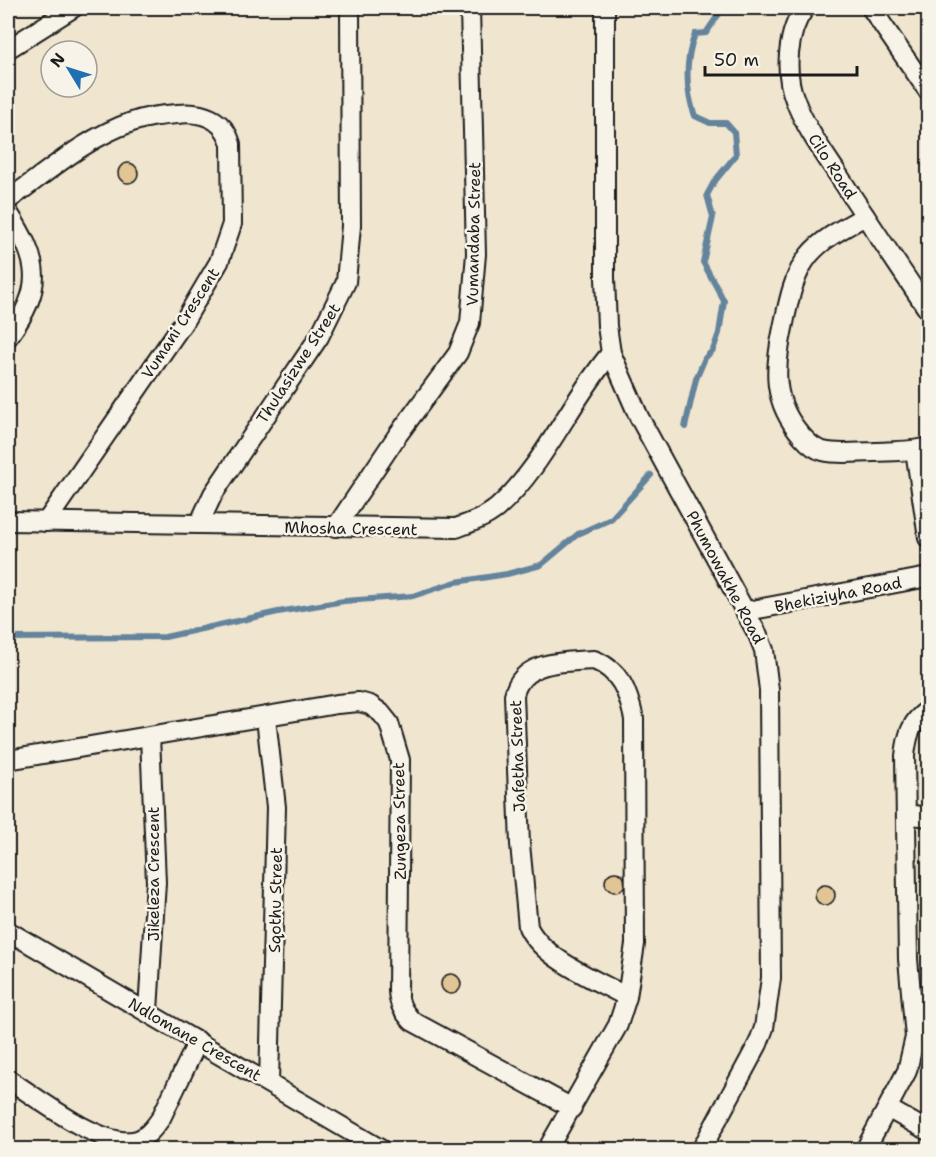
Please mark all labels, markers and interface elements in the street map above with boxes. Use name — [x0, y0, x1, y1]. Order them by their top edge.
north arrow — [39, 39, 99, 99]
scale bar — [705, 39, 856, 77]
text: 50 m — [714, 48, 759, 72]
text: N — [45, 49, 70, 72]
street label: Cilo Road — [804, 130, 862, 203]
street label: Vumandaba Street — [462, 162, 485, 306]
street label: Vumani Crescent — [137, 264, 224, 383]
street label: Thulasizwe Street — [252, 299, 345, 427]
street label: Phumowakhe Road — [682, 507, 770, 647]
street label: Mhosha Crescent — [284, 517, 418, 540]
street label: Bhekiziyha Road — [773, 572, 903, 617]
street label: Jafetha Street — [505, 699, 530, 812]
street label: Zungeza Street — [388, 762, 411, 880]
street label: Jikeleza Crescent — [143, 806, 164, 942]
street label: Sqothu Street — [264, 847, 287, 953]
street label: Ndlomane Crescent — [125, 993, 265, 1086]

